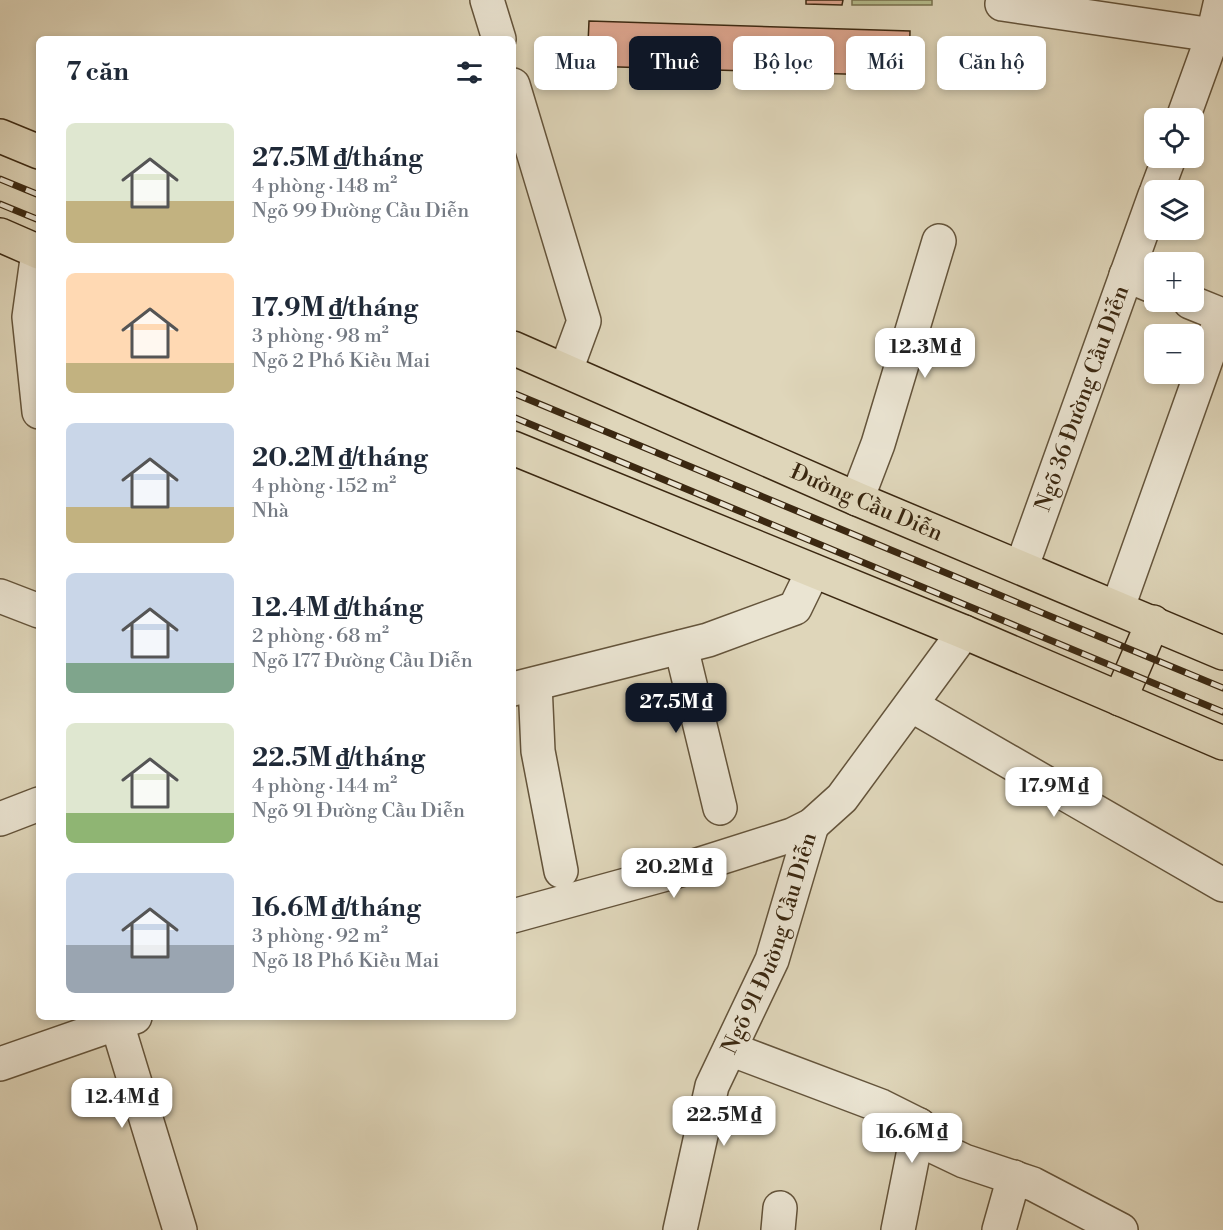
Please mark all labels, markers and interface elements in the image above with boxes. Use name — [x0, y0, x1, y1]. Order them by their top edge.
chip: Mua — [534, 36, 617, 90]
chip: Thuê — [629, 36, 721, 90]
chip: Bộ lọc — [733, 36, 834, 90]
chip: Mới — [846, 36, 925, 90]
chip: Căn hộ — [937, 36, 1046, 90]
text: 7 căn — [66, 56, 129, 88]
icon: filters — [453, 56, 486, 89]
map controls — [1144, 108, 1204, 384]
button: locate — [1144, 108, 1204, 168]
text: 27.5M ₫/tháng — [252, 142, 423, 174]
icon: home — [114, 147, 186, 219]
text: 4 phòng · 148 m² — [252, 174, 397, 199]
button: layers — [1144, 180, 1204, 240]
text: Ngõ 99 Đường Cầu Diễn — [252, 199, 469, 224]
button: + — [1144, 252, 1204, 312]
street label: Ngõ 36 Đường Cầu Diễn — [1029, 282, 1135, 515]
text: 17.9M ₫/tháng — [252, 292, 418, 324]
icon: home — [114, 297, 186, 369]
text: 3 phòng · 98 m² — [252, 324, 389, 349]
button: − — [1144, 324, 1204, 384]
pin: 12.3M ₫ — [870, 328, 980, 379]
text: 12.3M ₫ — [889, 335, 961, 360]
text: Ngõ 2 Phố Kiều Mai — [252, 349, 430, 374]
text: 20.2M ₫/tháng — [252, 442, 428, 474]
icon: home — [114, 447, 186, 519]
street label: Đường Cầu Diễn — [786, 458, 947, 547]
text: 4 phòng · 152 m² — [252, 474, 396, 499]
text: Nhà — [252, 499, 289, 524]
text: 12.4M ₫/tháng — [252, 592, 423, 624]
icon: home — [114, 597, 186, 669]
text: 2 phòng · 68 m² — [252, 624, 389, 649]
text: Ngõ 177 Đường Cầu Diễn — [252, 649, 473, 674]
pin: 27.5M ₫ — [621, 683, 731, 734]
text: 27.5M ₫ — [639, 690, 713, 715]
text: 22.5M ₫/tháng — [252, 742, 425, 774]
icon: home — [114, 747, 186, 819]
pin: 17.9M ₫ — [999, 767, 1109, 818]
text: 4 phòng · 144 m² — [252, 774, 397, 799]
text: 17.9M ₫ — [1019, 774, 1089, 799]
text: Ngõ 91 Đường Cầu Diễn — [252, 799, 465, 824]
street label: Ngõ 91 Đường Cầu Diễn — [716, 829, 822, 1058]
pin: 20.2M ₫ — [619, 848, 729, 899]
text: 20.2M ₫ — [635, 855, 713, 880]
text: 16.6M ₫/tháng — [252, 892, 421, 924]
icon: home — [114, 897, 186, 969]
text: 3 phòng · 92 m² — [252, 924, 388, 949]
text: Ngõ 18 Phố Kiều Mai — [252, 949, 439, 974]
pin: 12.4M ₫ — [67, 1078, 177, 1129]
text: 12.4M ₫ — [85, 1085, 159, 1110]
pin: 22.5M ₫ — [669, 1096, 779, 1147]
text: 22.5M ₫ — [687, 1103, 761, 1128]
pin: 16.6M ₫ — [857, 1113, 967, 1164]
text: 16.6M ₫ — [876, 1120, 948, 1145]

